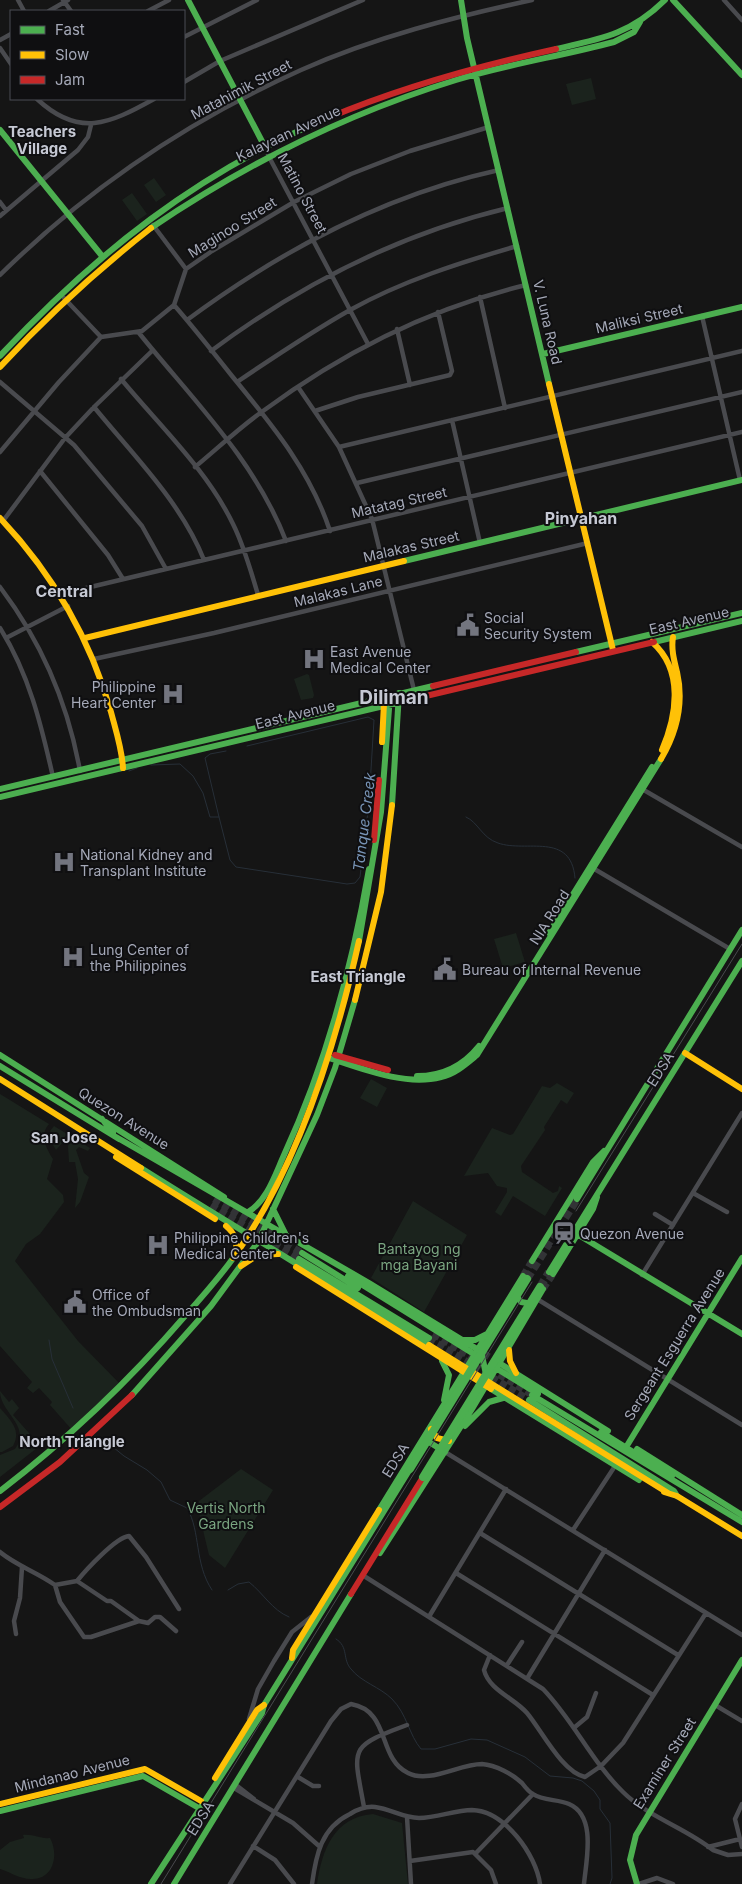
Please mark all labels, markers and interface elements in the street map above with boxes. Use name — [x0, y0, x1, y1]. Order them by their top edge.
legend — [10, 10, 185, 100]
text: Fast — [55, 20, 85, 39]
text: Slow — [55, 45, 89, 64]
street label: Matahimik Street — [188, 55, 295, 123]
text: Jam — [55, 70, 85, 89]
street label: Kalayaan Avenue — [233, 101, 343, 165]
district label: Teachers Village — [8, 122, 76, 158]
street label: Matino Street — [275, 150, 331, 236]
street label: Maginoo Street — [185, 193, 280, 261]
street label: V. Luna Road — [530, 278, 566, 366]
street label: Maliksi Street — [594, 300, 685, 336]
street label: Matatag Street — [350, 483, 449, 521]
district label: Pinyahan — [545, 508, 617, 528]
street label: Malakas Street — [361, 527, 461, 565]
street label: Malakas Lane — [292, 572, 384, 610]
district label: Central — [35, 581, 93, 601]
street label: East Avenue — [647, 603, 731, 637]
place label: Social Security System — [484, 609, 592, 642]
public building icon: Social Security System — [455, 612, 481, 638]
place label: East Avenue Medical Center — [330, 643, 431, 676]
hospital icon: East Avenue Medical Center — [301, 646, 327, 672]
place label: Philippine Heart Center — [71, 678, 156, 711]
hospital icon: Philippine Heart Center — [160, 681, 186, 707]
district label: Diliman — [359, 686, 429, 709]
street label: East Avenue — [253, 696, 337, 732]
water label: Tanque Creek — [349, 771, 380, 872]
place label: National Kidney and Transplant Institute — [80, 846, 213, 879]
hospital icon: National Kidney and Transplant Institute — [51, 849, 77, 875]
street label: NIA Road — [525, 886, 573, 948]
place label: Lung Center of the Philippines — [90, 941, 189, 974]
hospital icon: Lung Center of the Philippines — [60, 944, 86, 970]
public building icon: Bureau of Internal Revenue — [432, 956, 458, 982]
place label: Bureau of Internal Revenue — [462, 961, 641, 978]
district label: East Triangle — [310, 967, 406, 986]
street label: EDSA — [643, 1048, 677, 1089]
street label: Quezon Avenue — [75, 1083, 173, 1153]
district label: San Jose — [31, 1128, 97, 1147]
station icon: Quezon Avenue — [551, 1220, 577, 1246]
place label: Quezon Avenue — [580, 1225, 684, 1242]
place label: Philippine Children's Medical Center — [174, 1229, 309, 1262]
hospital icon: Philippine Children's Medical Center — [145, 1232, 171, 1258]
park label: Bantayog ng mga Bayani — [378, 1240, 460, 1273]
street label: Sergeant Esguerra Avenue — [620, 1265, 728, 1423]
place label: Office of the Ombudsman — [92, 1286, 201, 1319]
public building icon: Office of the Ombudsman — [62, 1289, 88, 1315]
district label: North Triangle — [19, 1432, 125, 1451]
street label: EDSA — [378, 1439, 412, 1480]
park label: Vertis North Gardens — [186, 1499, 266, 1532]
street label: Examiner Street — [629, 1714, 699, 1812]
street label: Mindanao Avenue — [13, 1750, 131, 1796]
street label: EDSA — [183, 1797, 217, 1838]

